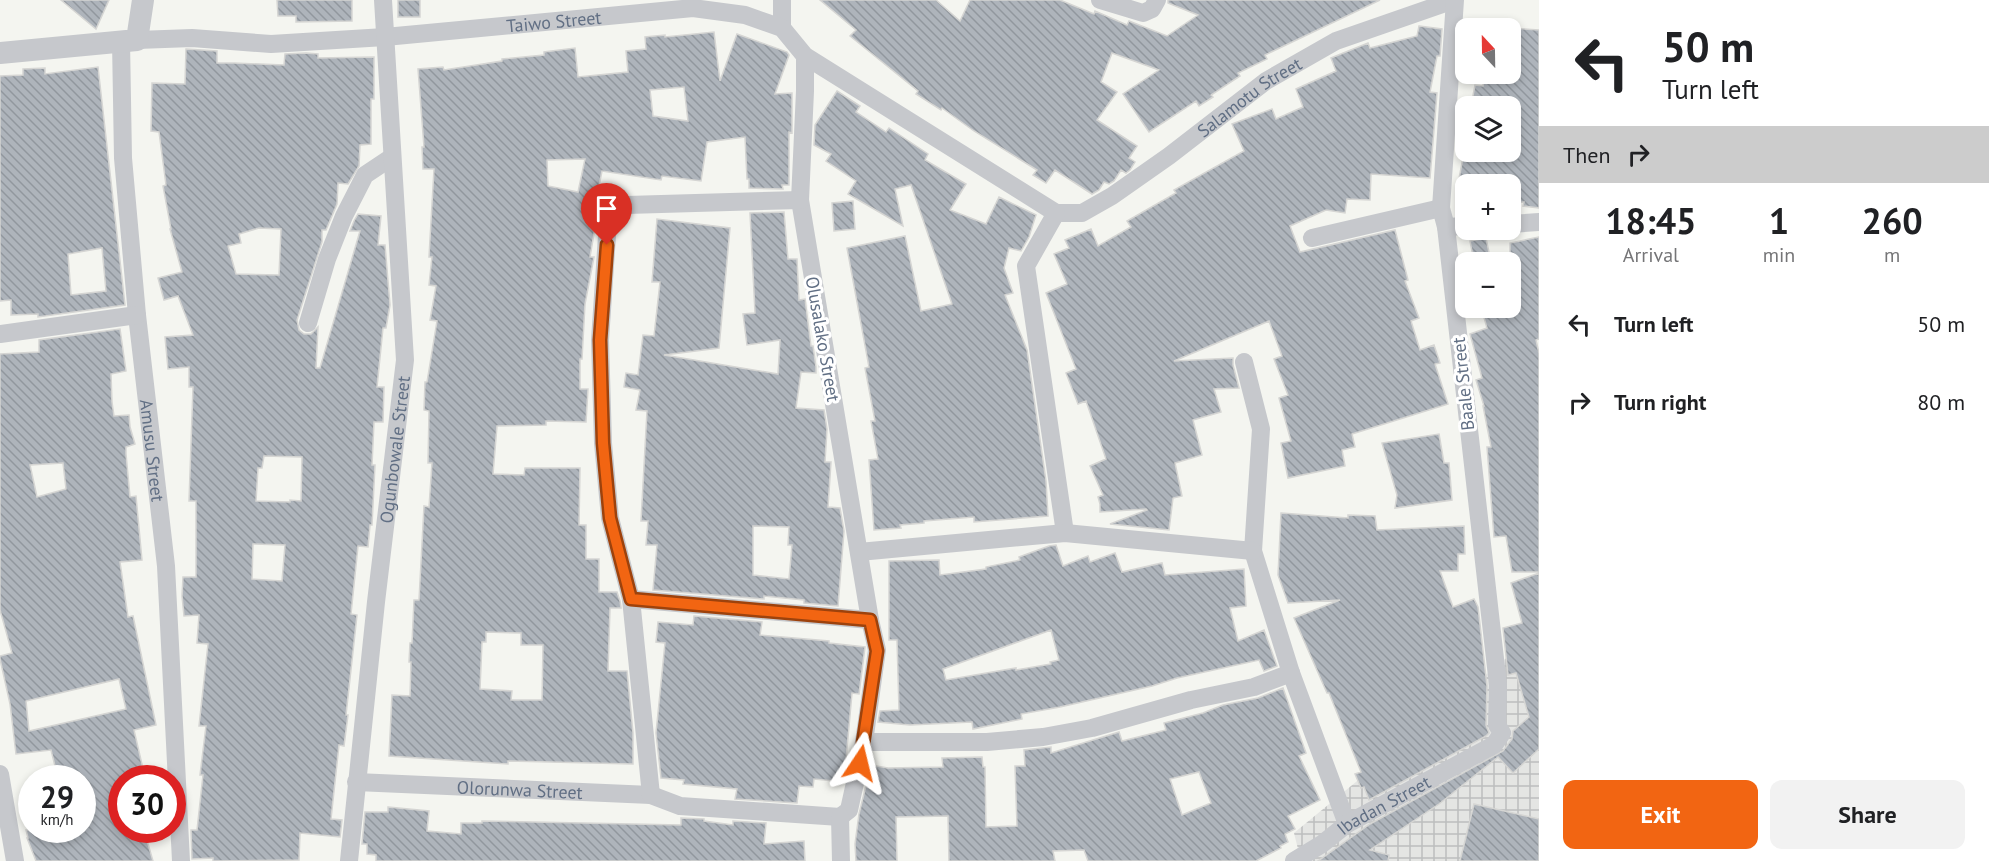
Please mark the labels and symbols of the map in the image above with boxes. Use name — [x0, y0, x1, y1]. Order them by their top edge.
street label: Taiwo Street — [505, 5, 602, 37]
north arrow — [1455, 18, 1521, 84]
street label: Salamotu Street — [1192, 52, 1306, 142]
pin — [581, 183, 632, 245]
street label: Olusalako Street — [801, 275, 845, 403]
street label: Baale Street — [1447, 336, 1479, 432]
street label: Ogunbowale Street — [374, 375, 415, 524]
street label: Amusu Street — [135, 398, 170, 503]
position arrow — [828, 731, 892, 795]
speed limit sign: 30 — [108, 765, 186, 843]
street label: Ibadan Street — [1332, 770, 1434, 839]
street label: Olorunwa Street — [456, 775, 583, 803]

